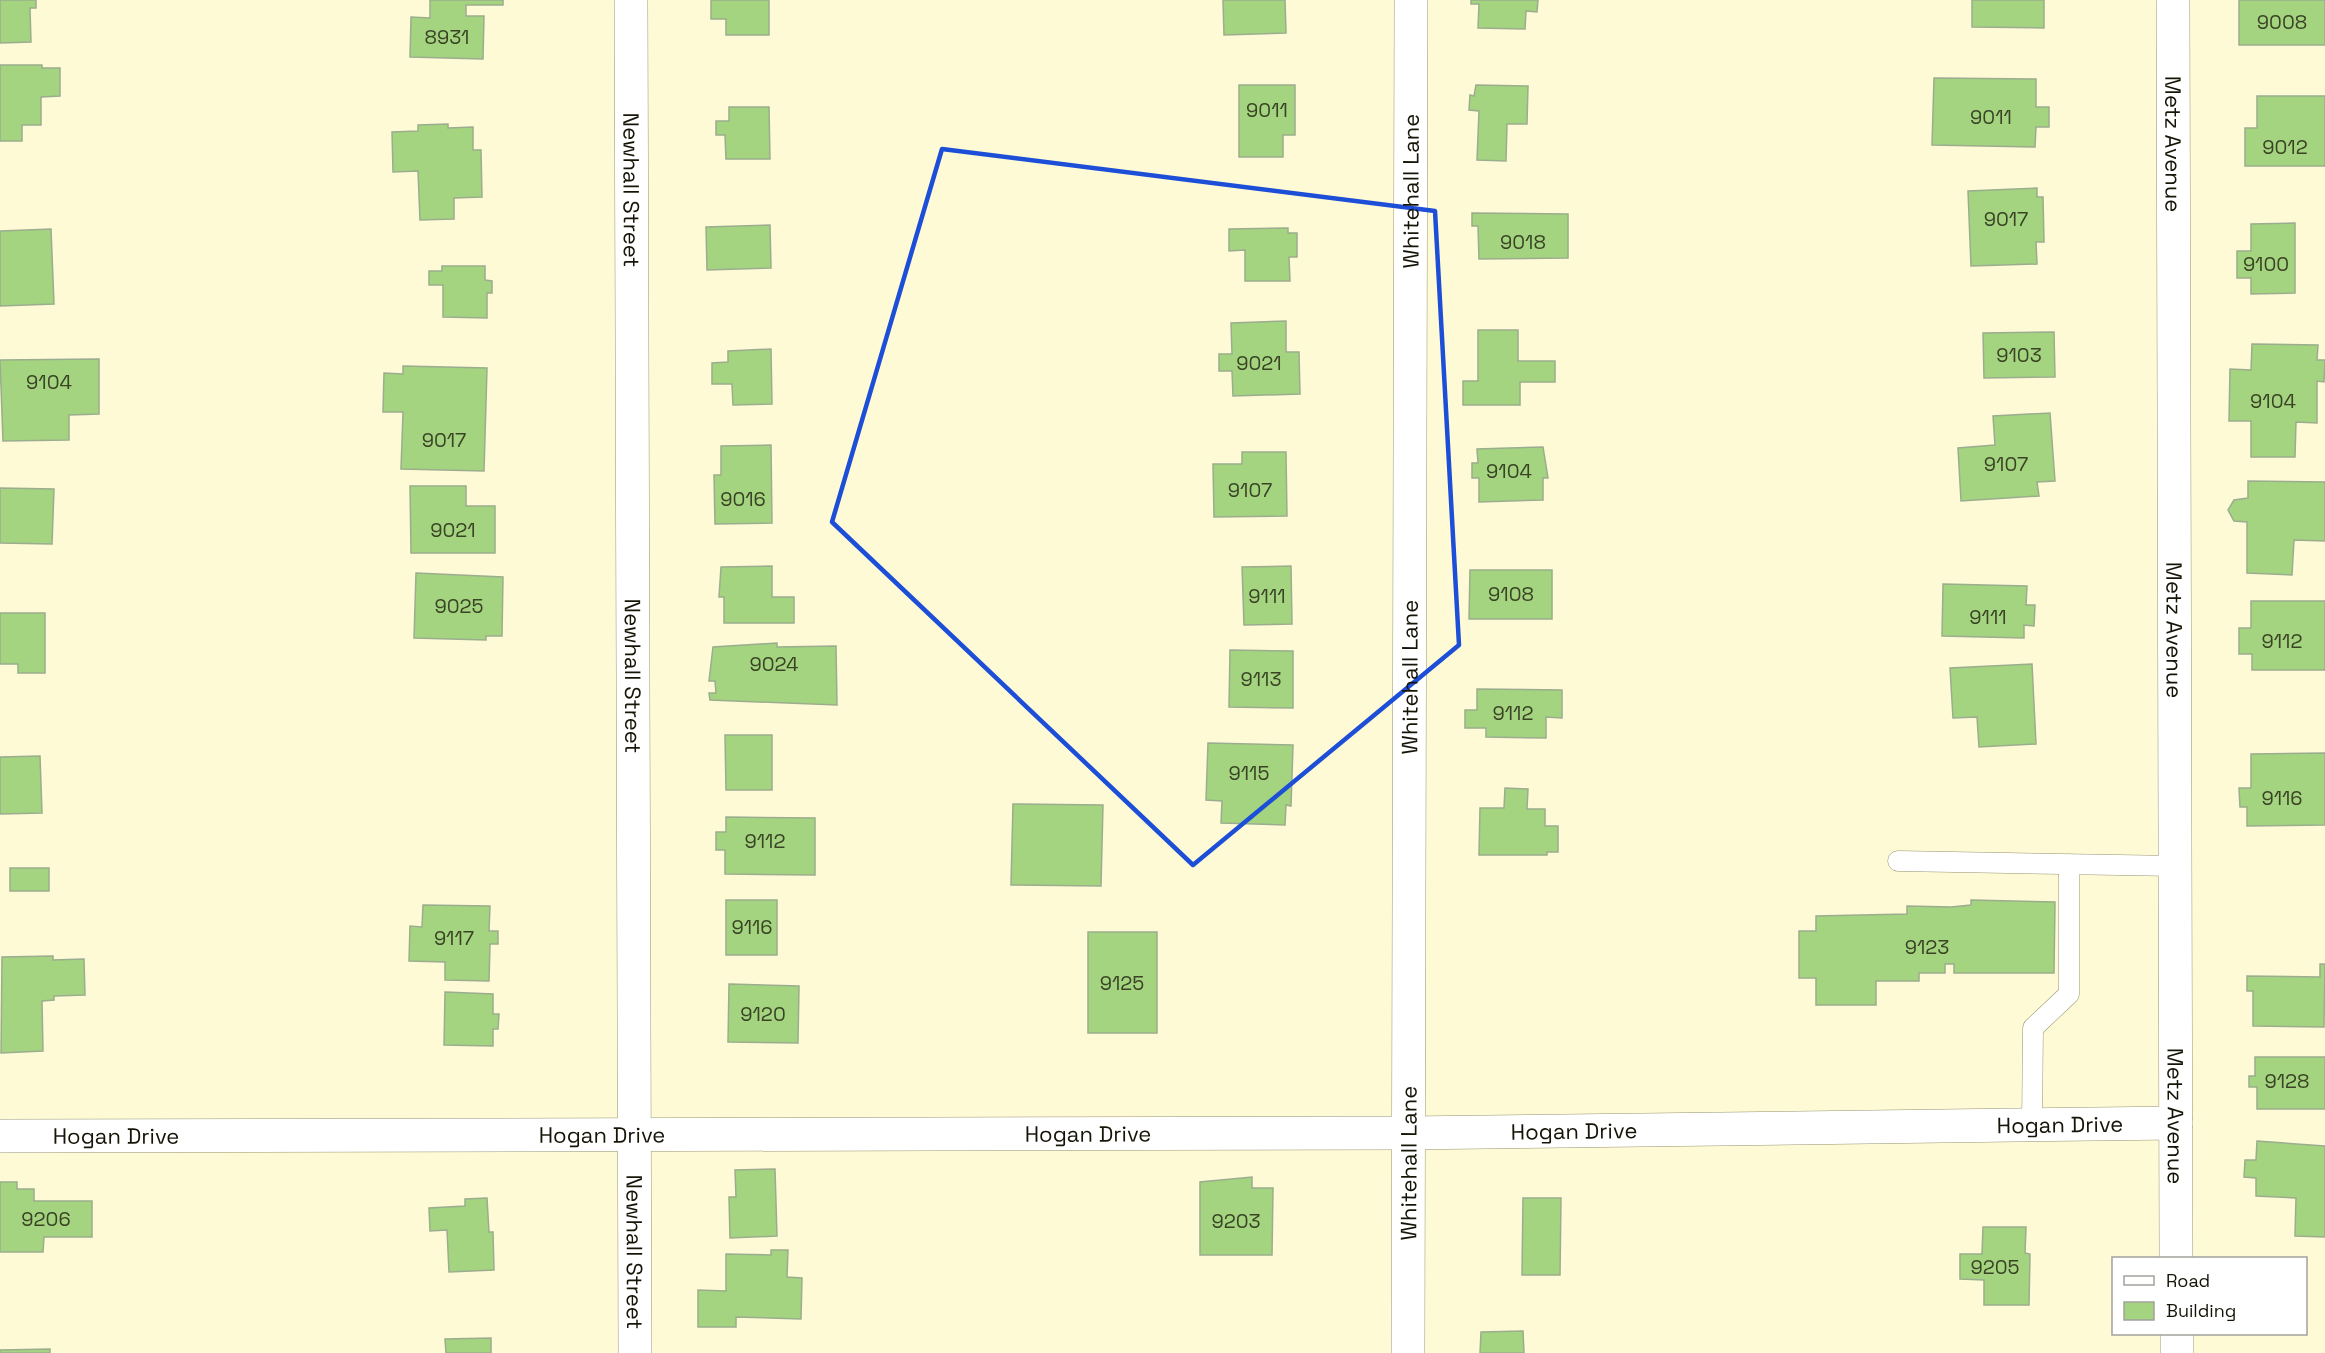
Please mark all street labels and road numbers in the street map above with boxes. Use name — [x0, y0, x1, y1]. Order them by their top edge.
street label: Metz Avenue — [2159, 76, 2188, 212]
street label: Newhall Street — [617, 112, 646, 268]
street label: Whitehall Lane — [1396, 114, 1425, 268]
street label: Metz Avenue — [2160, 562, 2189, 698]
street label: Newhall Street — [619, 598, 647, 753]
street label: Whitehall Lane — [1395, 600, 1424, 754]
street label: Metz Avenue — [2161, 1048, 2190, 1184]
street label: Whitehall Lane — [1394, 1086, 1423, 1240]
street label: Hogan Drive — [1996, 1110, 2123, 1139]
street label: Hogan Drive — [1510, 1116, 1638, 1146]
street label: Hogan Drive — [1025, 1120, 1151, 1148]
street label: Hogan Drive — [539, 1121, 665, 1149]
street label: Hogan Drive — [53, 1122, 179, 1150]
street label: Newhall Street — [620, 1174, 649, 1329]

